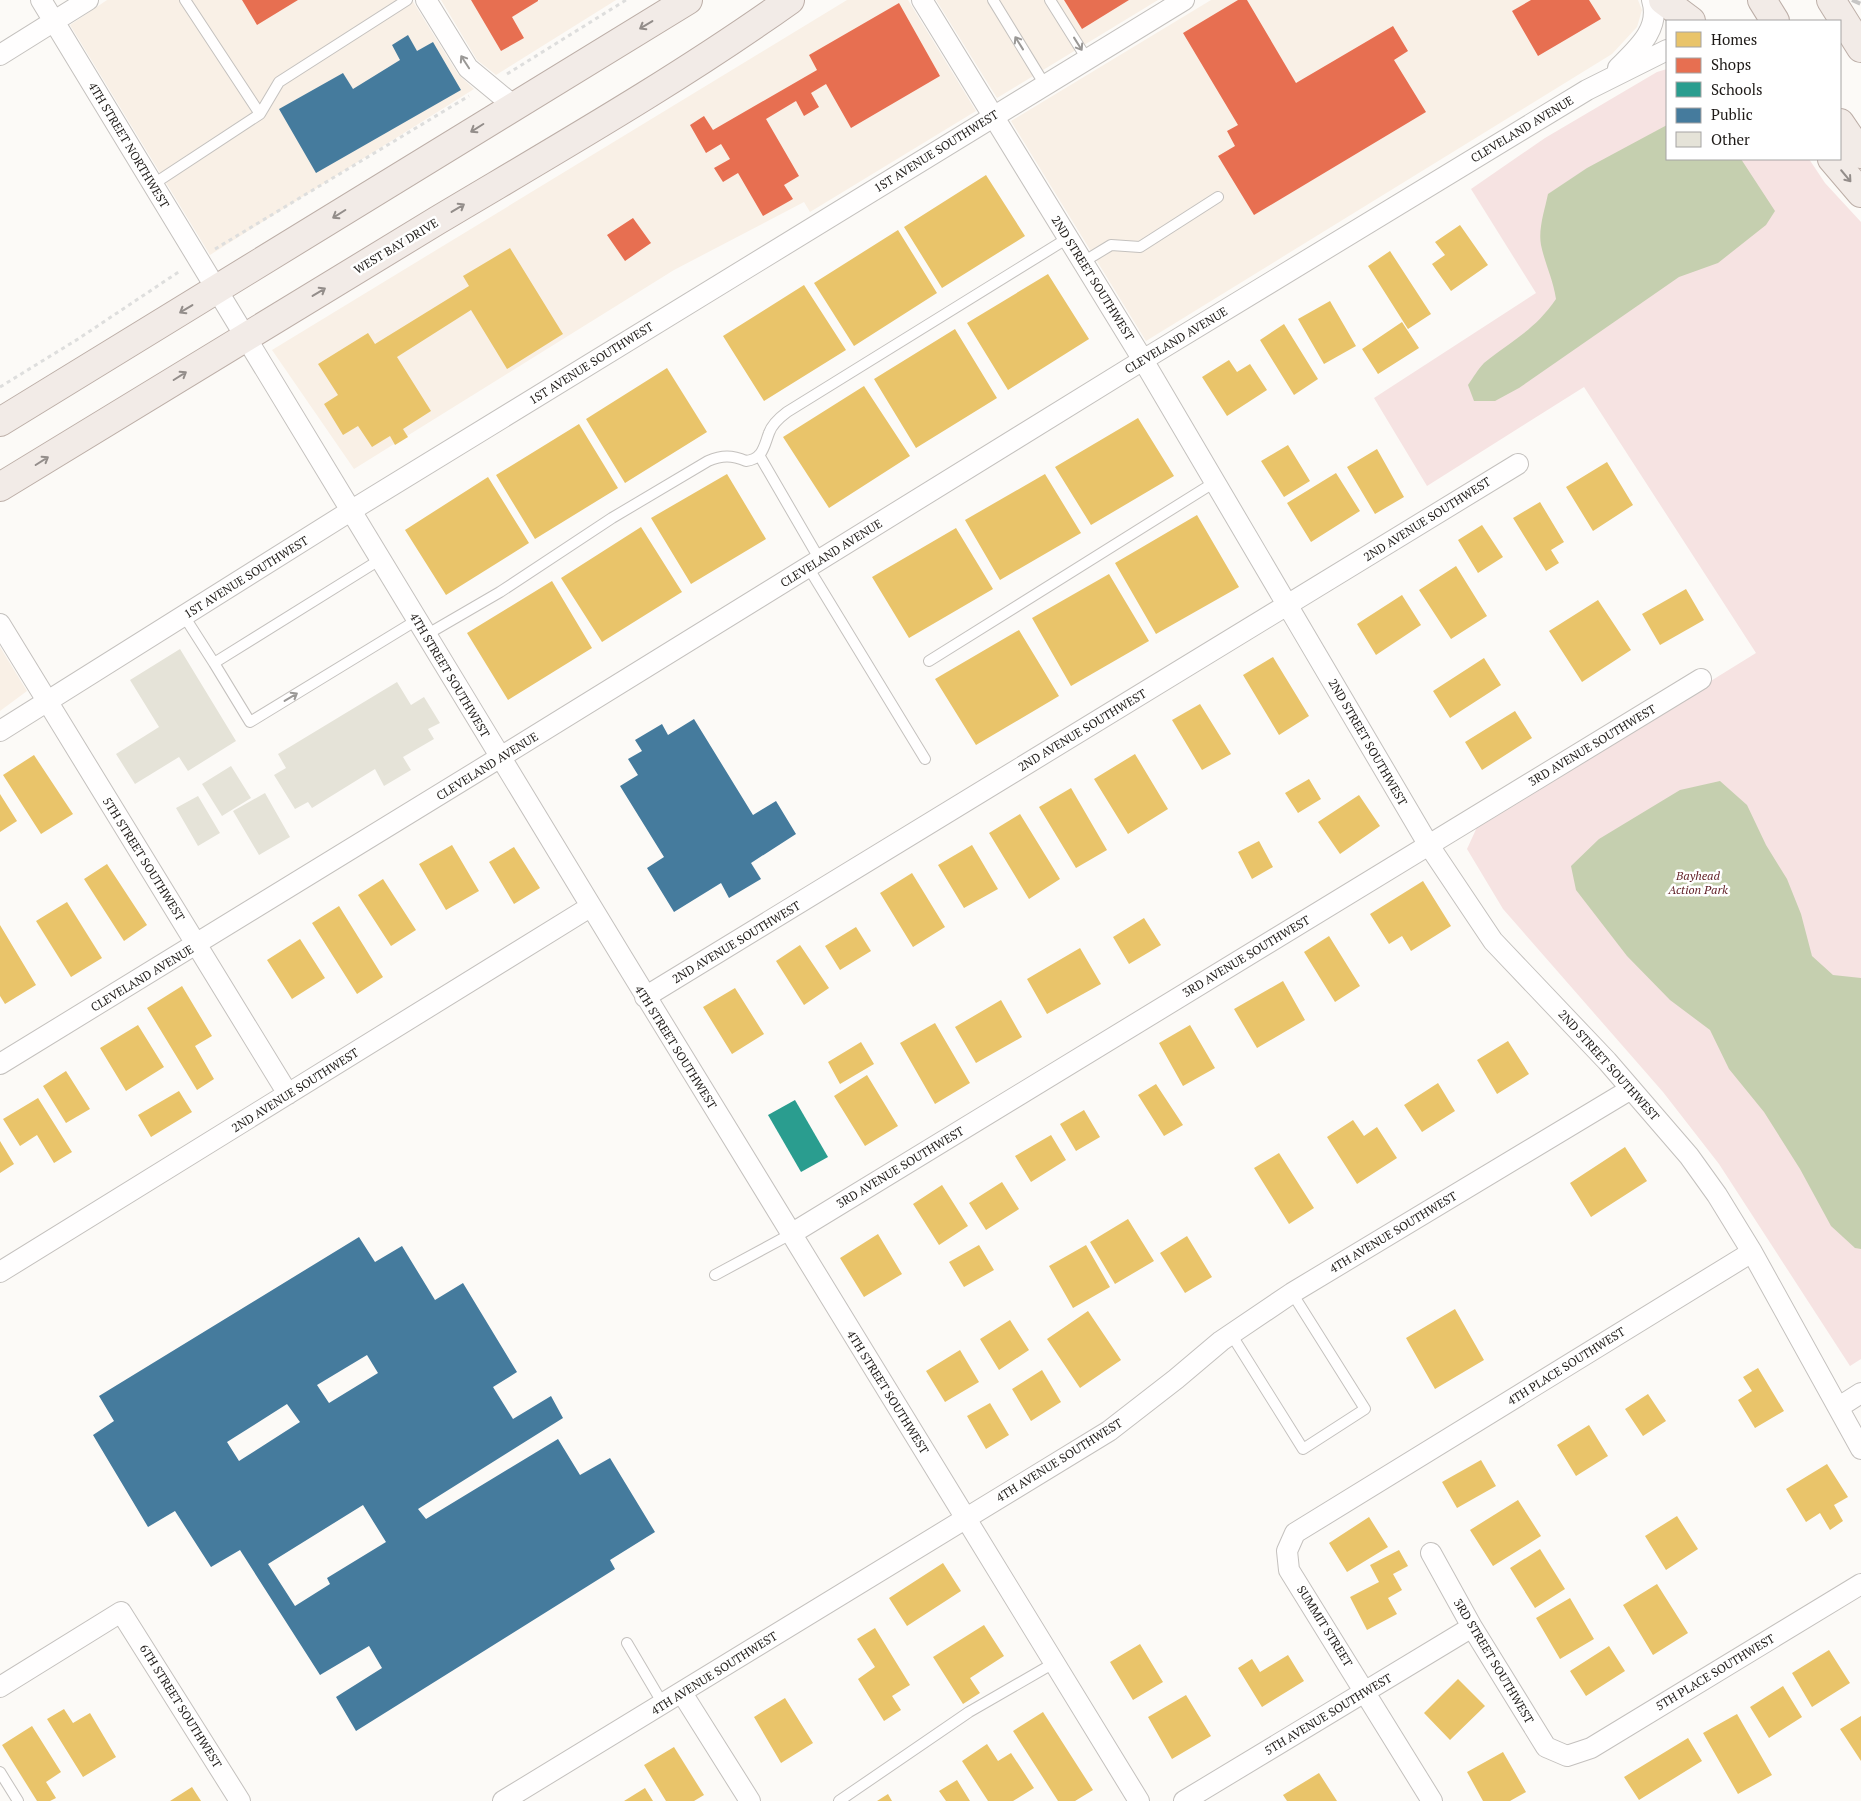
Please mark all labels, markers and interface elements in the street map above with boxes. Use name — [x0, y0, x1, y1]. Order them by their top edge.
legend — [1666, 20, 1841, 160]
one-way arrow — [639, 21, 653, 31]
text: Homes — [1711, 29, 1757, 49]
one-way arrow — [1014, 37, 1024, 51]
one-way arrow — [1073, 37, 1083, 51]
text: Shops — [1711, 54, 1751, 74]
one-way arrow — [459, 55, 470, 69]
street label: 4TH STREET NORTHWEST — [85, 79, 173, 211]
text: Schools — [1711, 79, 1762, 99]
street label: CLEVELAND AVENUE — [1468, 92, 1576, 166]
text: Public — [1711, 104, 1753, 124]
street label: 1ST AVENUE SOUTHWEST — [871, 106, 1001, 195]
one-way arrow — [471, 124, 485, 134]
text: Other — [1711, 129, 1750, 149]
one-way arrow — [1841, 169, 1852, 182]
one-way arrow — [451, 203, 465, 213]
one-way arrow — [333, 210, 347, 220]
street label: 2ND STREET SOUTHWEST — [1048, 213, 1138, 344]
street label: WEST BAY DRIVE — [351, 215, 441, 277]
one-way arrow — [311, 287, 325, 297]
street label: CLEVELAND AVENUE — [1122, 303, 1230, 377]
one-way arrow — [180, 304, 194, 314]
street label: 1ST AVENUE SOUTHWEST — [526, 318, 656, 407]
one-way arrow — [172, 371, 186, 381]
one-way arrow — [34, 456, 48, 466]
street label: 2ND AVENUE SOUTHWEST — [1361, 473, 1494, 564]
street label: CLEVELAND AVENUE — [777, 516, 885, 590]
street label: 1ST AVENUE SOUTHWEST — [181, 532, 311, 621]
street label: 4TH STREET SOUTHWEST — [407, 610, 494, 741]
street label: 2ND STREET SOUTHWEST — [1326, 676, 1411, 809]
street label: 2ND AVENUE SOUTHWEST — [1015, 685, 1149, 774]
one-way arrow — [284, 691, 298, 701]
street label: 3RD AVENUE SOUTHWEST — [1526, 701, 1659, 789]
street label: CLEVELAND AVENUE — [433, 729, 541, 803]
street label: 5TH STREET SOUTHWEST — [100, 794, 189, 924]
park label: Bayhead Action Park — [1667, 868, 1728, 897]
street label: 2ND AVENUE SOUTHWEST — [669, 897, 803, 986]
street label: 3RD AVENUE SOUTHWEST — [1180, 912, 1313, 1000]
street label: CLEVELAND AVENUE — [88, 941, 196, 1015]
street label: 4TH STREET SOUTHWEST — [632, 982, 721, 1112]
street label: 2ND STREET SOUTHWEST — [1555, 1006, 1663, 1124]
street label: 2ND AVENUE SOUTHWEST — [229, 1044, 362, 1135]
street label: 3RD AVENUE SOUTHWEST — [834, 1123, 967, 1211]
street label: 4TH AVENUE SOUTHWEST — [1327, 1188, 1460, 1276]
street label: 4TH PLACE SOUTHWEST — [1504, 1323, 1628, 1408]
street label: 4TH STREET SOUTHWEST — [844, 1327, 933, 1457]
street label: 4TH AVENUE SOUTHWEST — [993, 1415, 1125, 1505]
street label: SUMMIT STREET — [1294, 1583, 1356, 1670]
street label: 3RD STREET SOUTHWEST — [1451, 1596, 1538, 1727]
street label: 4TH AVENUE SOUTHWEST — [648, 1628, 780, 1718]
street label: 5TH PLACE SOUTHWEST — [1653, 1630, 1778, 1713]
street label: 6TH STREET SOUTHWEST — [137, 1641, 226, 1771]
street label: 5TH AVENUE SOUTHWEST — [1262, 1670, 1395, 1758]

